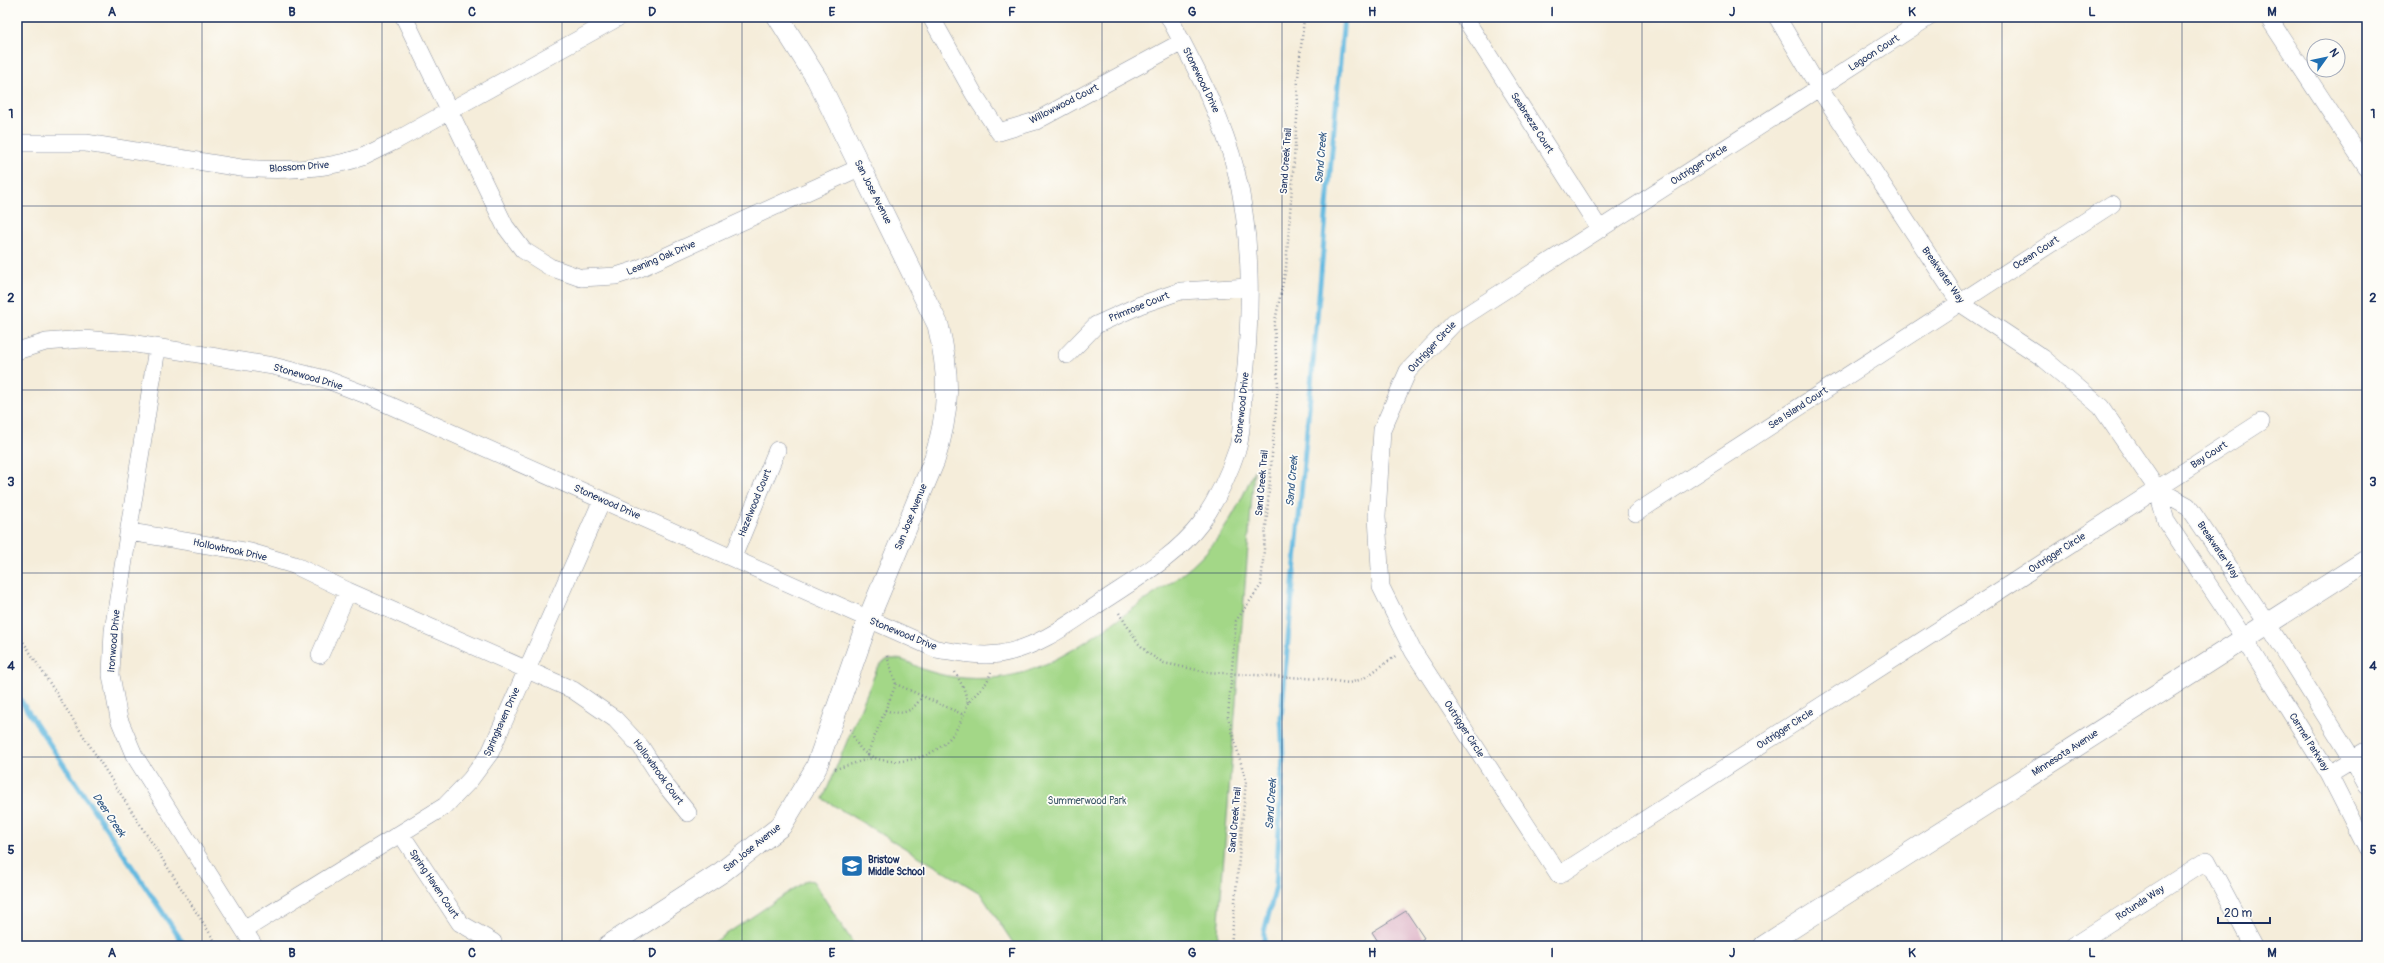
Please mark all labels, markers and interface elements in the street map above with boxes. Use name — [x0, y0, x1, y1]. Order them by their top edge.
text: A — [108, 4, 117, 20]
text: B — [288, 4, 296, 20]
text: C — [468, 4, 476, 20]
text: D — [648, 4, 656, 20]
text: E — [829, 4, 836, 20]
text: F — [1008, 4, 1016, 20]
text: G — [1188, 4, 1197, 20]
text: H — [1368, 4, 1376, 20]
text: I — [1550, 4, 1554, 20]
text: J — [1729, 4, 1735, 20]
text: K — [1908, 4, 1916, 20]
text: L — [2088, 4, 2096, 20]
text: M — [2267, 4, 2277, 20]
street label: Lagoon Court — [1846, 32, 1902, 74]
north arrow — [2306, 38, 2346, 78]
street label: Stonewood Drive — [1180, 45, 1222, 115]
text: N — [2326, 46, 2342, 60]
street label: Willowwood Court — [1027, 81, 1101, 127]
street label: Seabreeze Court — [1508, 90, 1557, 156]
text: 1 — [8, 106, 14, 122]
text: 1 — [2370, 106, 2376, 122]
street label: Sand Creek Trail — [1278, 128, 1294, 194]
water label: Sand Creek — [1312, 131, 1330, 184]
street label: Outrigger Circle — [1668, 142, 1730, 188]
street label: San Jose Avenue — [852, 158, 894, 226]
street label: Blossom Drive — [269, 159, 329, 175]
street label: Ocean Court — [2011, 233, 2062, 272]
street label: Leaning Oak Drive — [625, 238, 697, 278]
street label: Breakwater Way — [1919, 245, 1967, 306]
street label: Primrose Court — [1107, 289, 1172, 325]
text: 2 — [7, 290, 15, 306]
text: 2 — [2369, 290, 2377, 306]
street label: Outrigger Circle — [1405, 319, 1459, 375]
street label: Stonewood Drive — [272, 361, 344, 393]
street label: Stonewood Drive — [1232, 372, 1252, 444]
street label: Sea Island Court — [1766, 384, 1831, 432]
street label: Bay Court — [2189, 438, 2230, 471]
street label: Sand Creek Trail — [1253, 449, 1271, 517]
water label: Sand Creek — [1283, 454, 1301, 507]
street label: Hazelwood Court — [736, 466, 774, 539]
text: 3 — [7, 474, 15, 490]
text: 3 — [2369, 474, 2377, 490]
street label: Stonewood Drive — [572, 482, 642, 522]
street label: San Jose Avenue — [892, 482, 930, 552]
street label: Breakwater Way — [2195, 519, 2242, 581]
street label: Outrigger Circle — [2026, 530, 2088, 576]
street label: Hollowbrook Drive — [192, 536, 268, 564]
street label: Ironwood Drive — [105, 609, 123, 673]
street label: Stonewood Drive — [868, 615, 939, 653]
text: 4 — [7, 658, 15, 674]
text: 4 — [2369, 658, 2377, 674]
street label: Springhaven Drive — [481, 686, 523, 758]
street label: Outrigger Circle — [1441, 698, 1487, 760]
street label: Outrigger Circle — [1754, 706, 1816, 752]
street label: Carmel Parkway — [2286, 711, 2332, 774]
street label: Minnesota Avenue — [2030, 727, 2100, 779]
street label: Hollowbrook Court — [630, 737, 686, 808]
water label: Sand Creek — [1263, 777, 1279, 830]
street label: Sand Creek Trail — [1226, 786, 1244, 854]
water label: Deer Creek — [90, 791, 129, 841]
park label: Summerwood Park — [1048, 795, 1127, 807]
street label: San Jose Avenue — [721, 821, 783, 875]
text: 5 — [7, 842, 15, 858]
text: 5 — [2369, 842, 2377, 858]
street label: Spring Haven Court — [406, 847, 462, 922]
school or university icon: Bristow Middle School — [839, 853, 865, 879]
place label: Bristow Middle School — [868, 854, 925, 878]
street label: Rotunda Way — [2114, 883, 2167, 923]
scale bar — [2218, 899, 2270, 925]
text: 20 m — [2224, 906, 2253, 921]
text: A — [108, 945, 117, 961]
text: B — [288, 945, 296, 961]
text: C — [468, 945, 476, 961]
text: D — [648, 945, 656, 961]
text: E — [829, 945, 836, 961]
text: F — [1008, 945, 1016, 961]
text: G — [1188, 945, 1197, 961]
text: H — [1368, 945, 1376, 961]
text: I — [1550, 945, 1554, 961]
text: J — [1729, 945, 1735, 961]
text: K — [1908, 945, 1916, 961]
text: L — [2088, 945, 2096, 961]
text: M — [2267, 945, 2277, 961]

